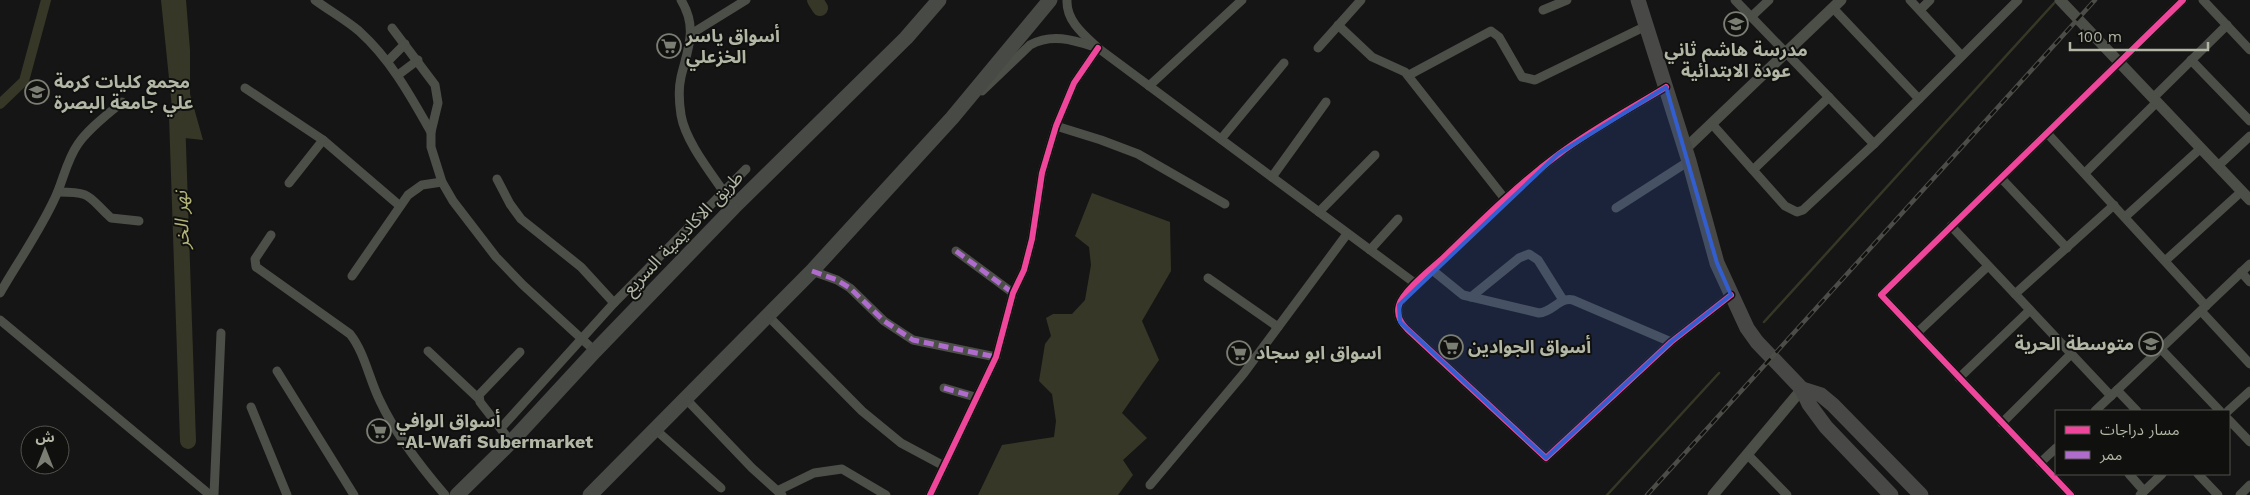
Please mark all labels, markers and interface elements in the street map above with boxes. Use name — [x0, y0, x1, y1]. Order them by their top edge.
school or university icon: مدرسة هاشم ثاني عودة الابتدائية — [1723, 11, 1749, 37]
scale bar — [2070, 20, 2208, 52]
place label: أسواق ياسر الخزعلي — [685, 23, 780, 71]
text: 100 m — [2078, 28, 2122, 46]
supermarket icon: أسواق ياسر الخزعلي — [656, 33, 682, 59]
place label: مدرسة هاشم ثاني عودة الابتدائية — [1664, 39, 1808, 81]
place label: مجمع كليات كرمة علي جامعة البصرة — [54, 71, 193, 117]
school or university icon: مجمع كليات كرمة علي جامعة البصرة — [24, 79, 50, 105]
street label: طريق الاكاديمية السريع — [618, 166, 750, 302]
water label: نهر الخر — [169, 189, 194, 251]
school or university icon: متوسطة الحرية — [2138, 331, 2164, 357]
place label: متوسطة الحرية — [2015, 333, 2134, 355]
supermarket icon: أسواق الجوادين — [1438, 334, 1464, 360]
place label: أسواق الجوادين — [1468, 334, 1591, 357]
supermarket icon: اسواق ابو سجاد — [1226, 340, 1252, 366]
place label: اسواق ابو سجاد — [1256, 342, 1382, 363]
place label: أسواق الوافي -Al-Wafi Subermarket — [396, 408, 593, 452]
legend — [2055, 410, 2230, 475]
supermarket icon: أسواق الوافي -Al-Wafi Subermarket — [366, 418, 392, 444]
text: مسار دراجات — [2100, 421, 2180, 439]
north arrow — [20, 425, 70, 475]
text: ش — [35, 429, 55, 445]
text: ممر — [2099, 446, 2123, 464]

